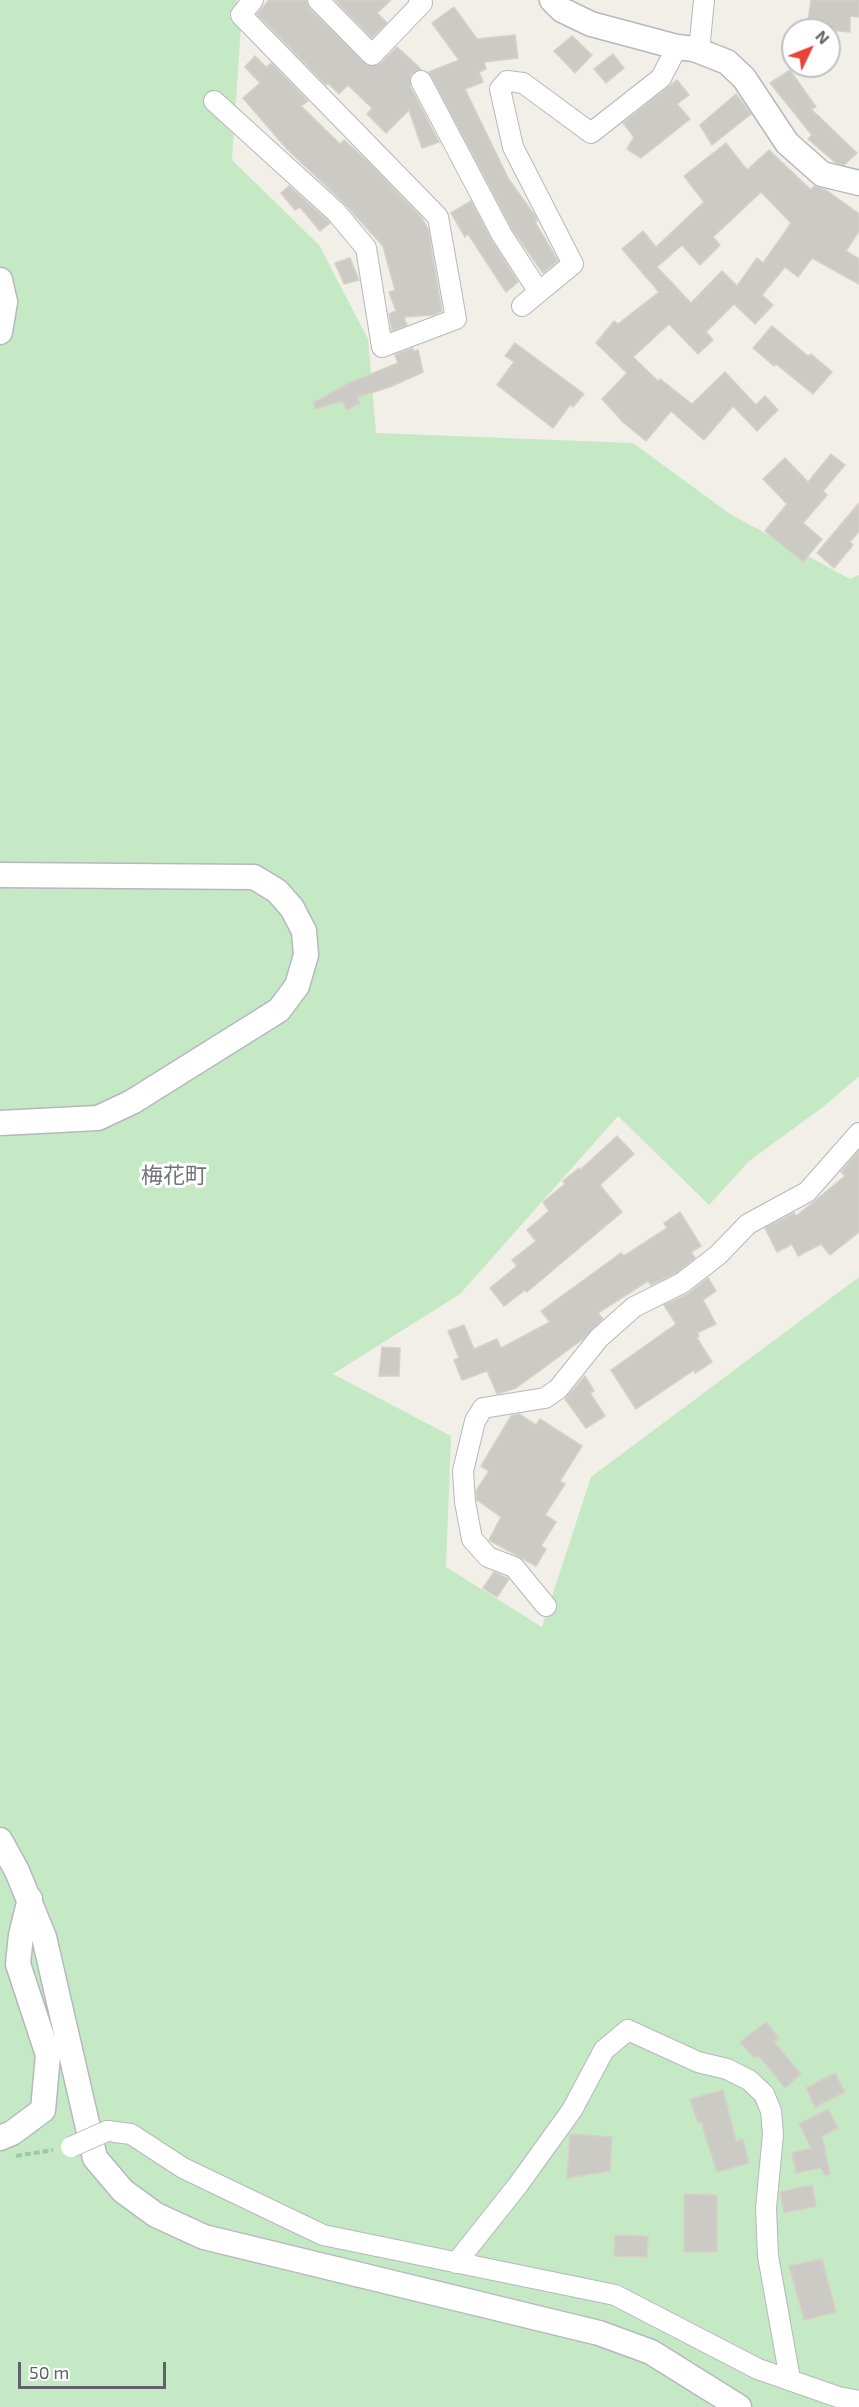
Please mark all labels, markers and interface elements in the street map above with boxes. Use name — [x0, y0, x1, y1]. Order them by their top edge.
north arrow — [781, 18, 841, 78]
text: N — [812, 26, 834, 47]
district label: 梅花町 — [141, 1163, 207, 1189]
scale bar — [21, 2350, 170, 2388]
text: 50 m — [29, 2361, 69, 2383]

